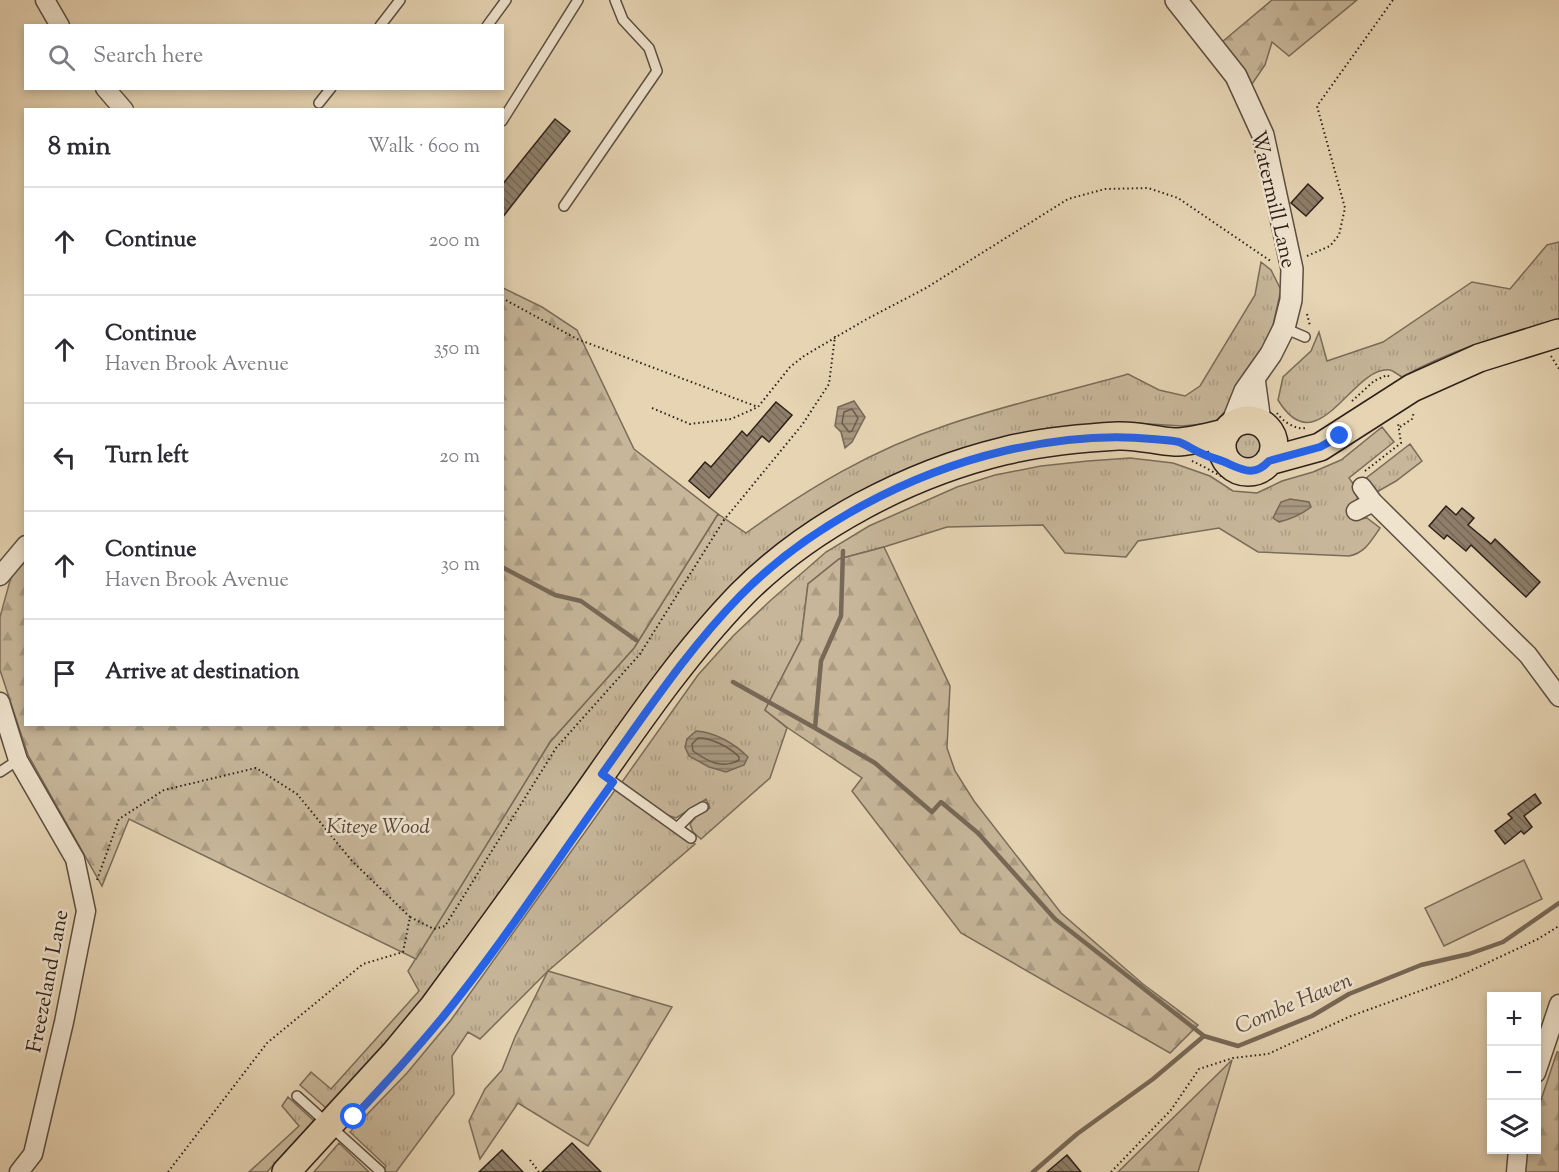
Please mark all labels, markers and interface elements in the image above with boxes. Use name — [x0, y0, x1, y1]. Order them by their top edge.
search box — [24, 24, 504, 90]
icon: search — [45, 41, 78, 74]
text: Search here — [93, 41, 203, 73]
street label: Watermill Lane — [1242, 128, 1302, 271]
text: 8 min — [48, 129, 111, 166]
text: Walk · 600 m — [368, 133, 480, 162]
icon: ahead — [48, 225, 81, 258]
text: Continue — [105, 225, 196, 257]
text: 200 m — [429, 227, 480, 256]
text: Continue — [105, 319, 196, 351]
icon: ahead — [48, 333, 81, 366]
text: 350 m — [434, 335, 480, 364]
text: Haven Brook Avenue — [105, 351, 289, 380]
route end — [1326, 422, 1352, 448]
icon: left — [48, 441, 81, 474]
text: Turn left — [105, 441, 188, 473]
text: 20 m — [439, 443, 480, 472]
text: Continue — [105, 535, 196, 567]
icon: ahead — [48, 549, 81, 582]
text: 30 m — [441, 551, 480, 580]
text: Haven Brook Avenue — [105, 567, 289, 596]
icon: arrive — [48, 657, 81, 690]
text: Arrive at destination — [105, 657, 300, 689]
park label: Kiteye Wood — [326, 813, 430, 843]
street label: Freezeland Lane — [20, 907, 78, 1055]
water label: Combe Haven — [1231, 966, 1358, 1044]
map controls — [1487, 992, 1541, 1154]
button: + — [1487, 992, 1541, 1046]
button: − — [1487, 1046, 1541, 1100]
button: layers — [1487, 1100, 1541, 1154]
route start — [340, 1103, 366, 1129]

